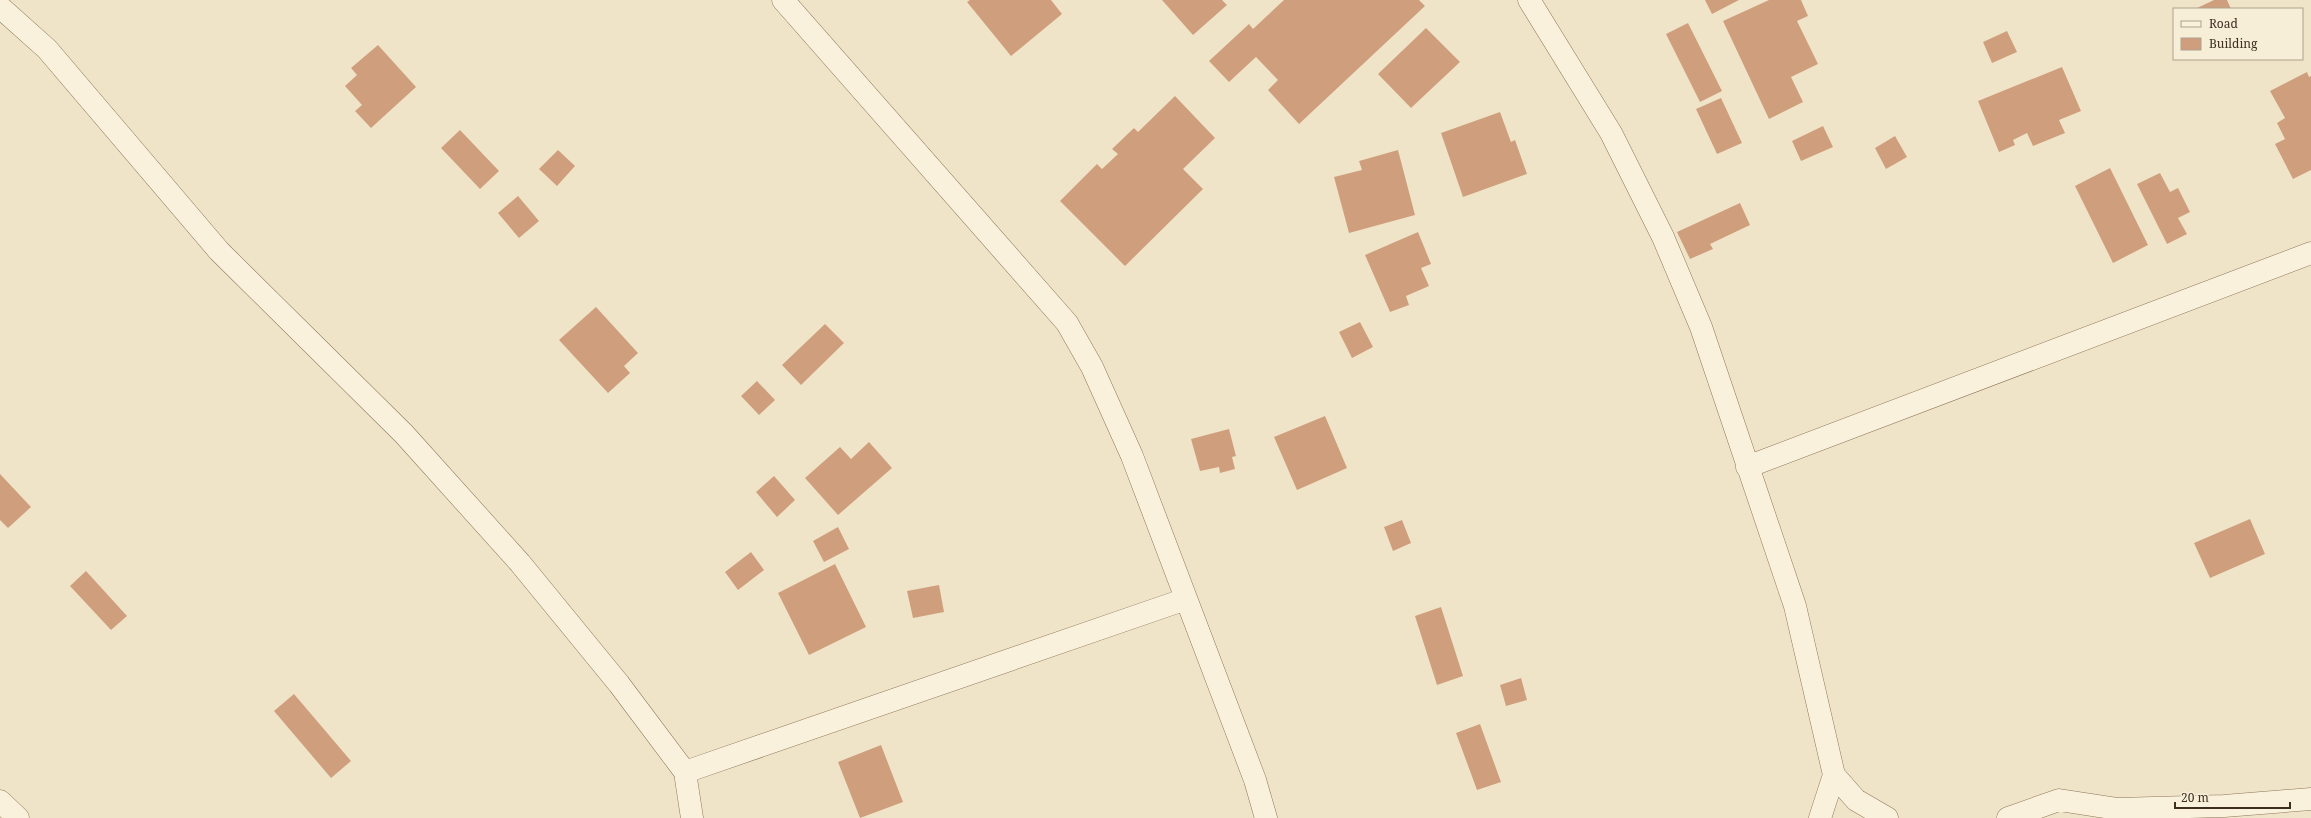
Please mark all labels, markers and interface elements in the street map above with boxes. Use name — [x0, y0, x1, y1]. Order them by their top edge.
legend — [2173, 8, 2303, 60]
text: Road — [2209, 15, 2239, 32]
text: Building — [2209, 35, 2258, 52]
scale bar — [2175, 784, 2290, 810]
text: 20 m — [2181, 789, 2209, 806]

